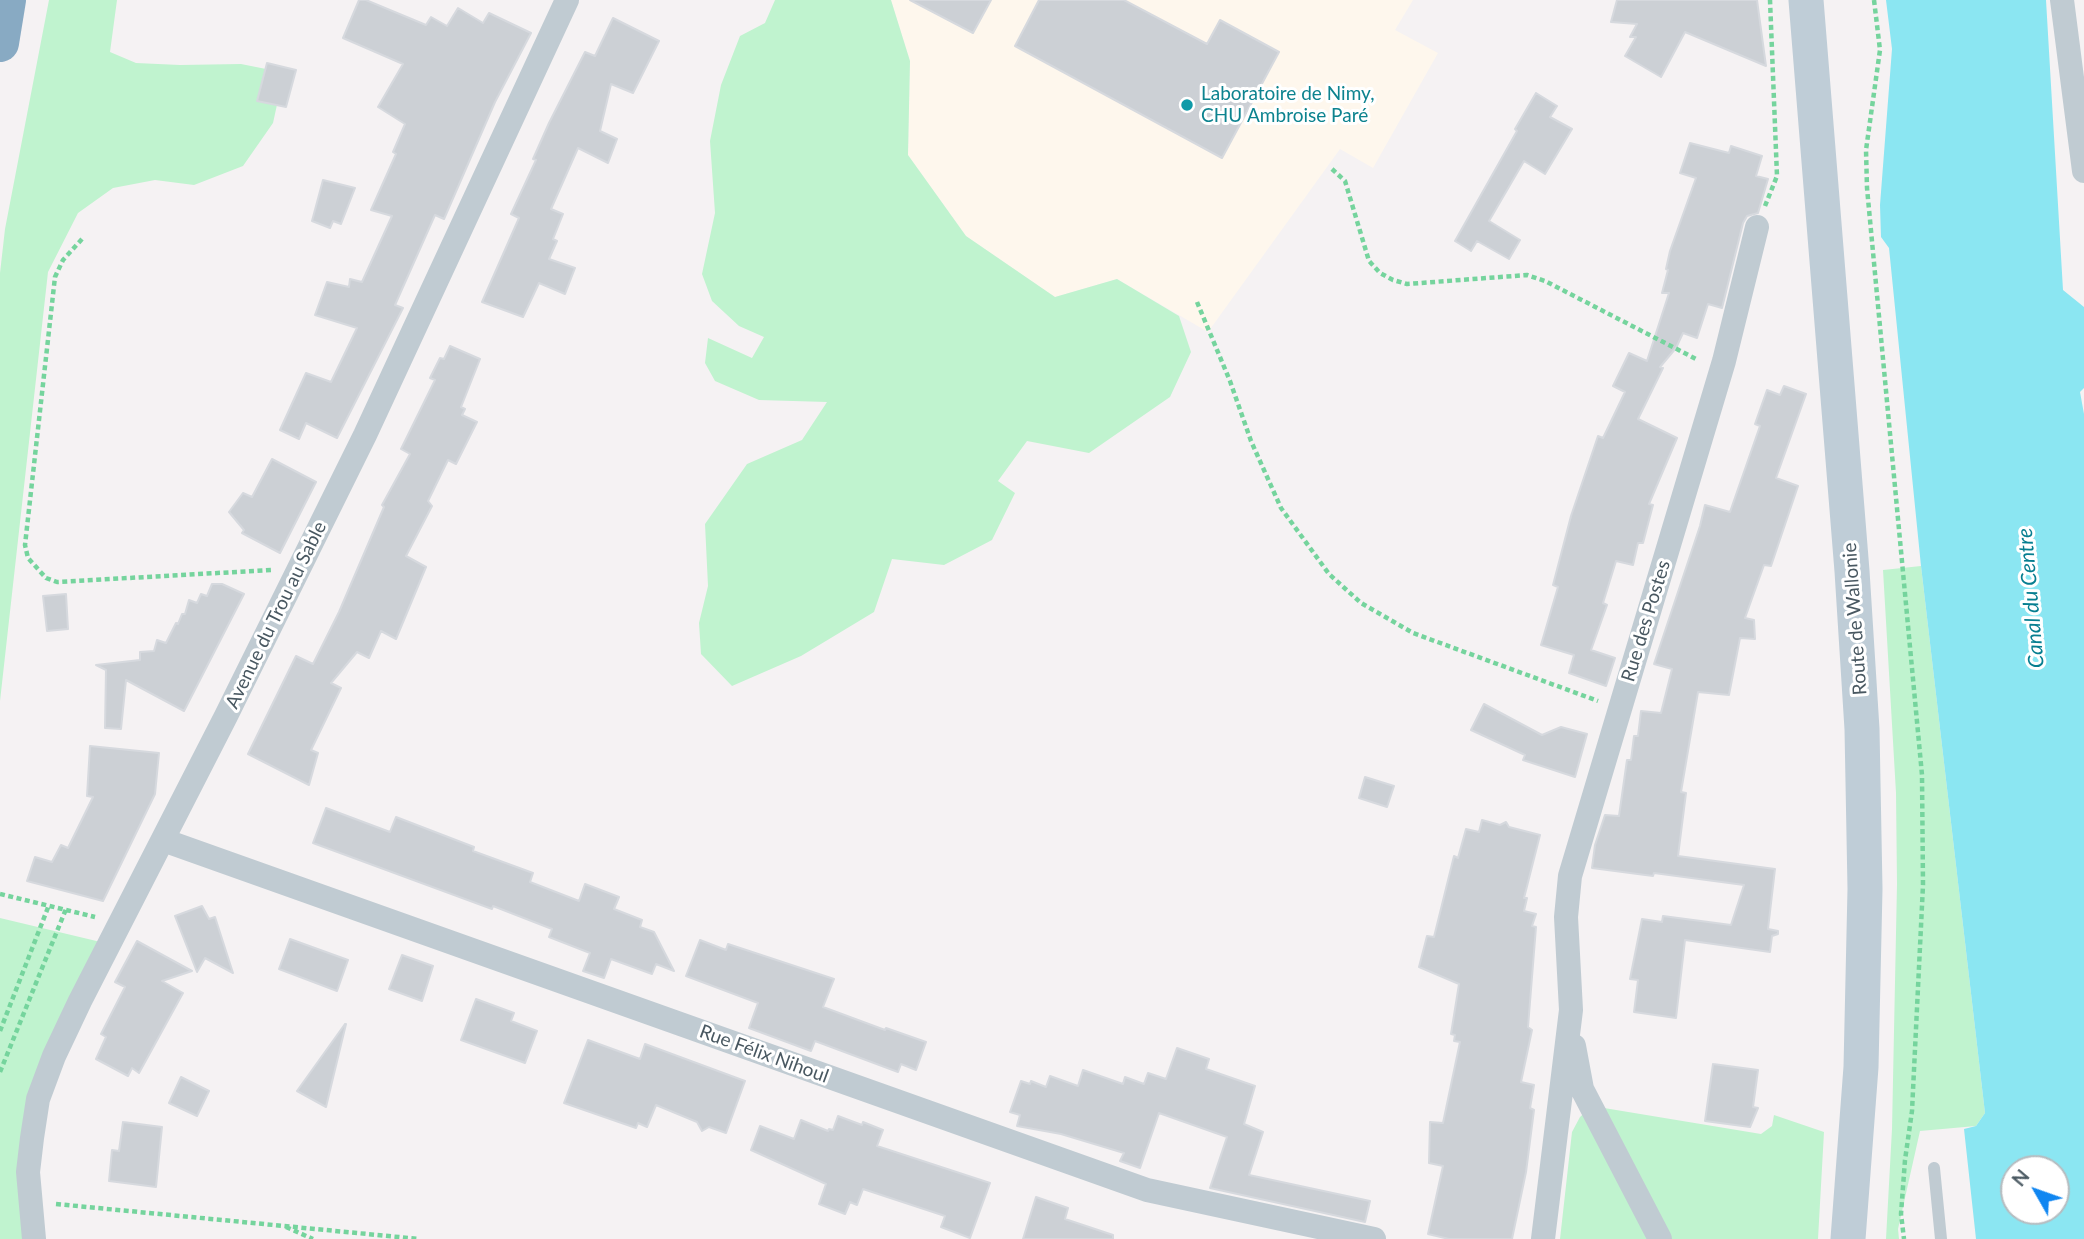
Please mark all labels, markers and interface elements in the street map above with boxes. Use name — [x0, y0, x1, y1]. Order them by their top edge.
place label: Laboratoire de Nimy, CHU Ambroise Paré — [1201, 83, 1374, 127]
marker: Laboratoire de Nimy, CHU Ambroise Paré — [1179, 97, 1195, 113]
street label: Avenue du Trou au Sable — [221, 518, 331, 712]
water label: Canal du Centre — [2012, 527, 2050, 669]
street label: Route de Wallonie — [1838, 542, 1872, 696]
street label: Rue des Postes — [1617, 558, 1675, 684]
street label: Rue Félix Nihoul — [696, 1020, 832, 1088]
north arrow — [2000, 1155, 2070, 1225]
text: N — [2007, 1164, 2034, 1190]

